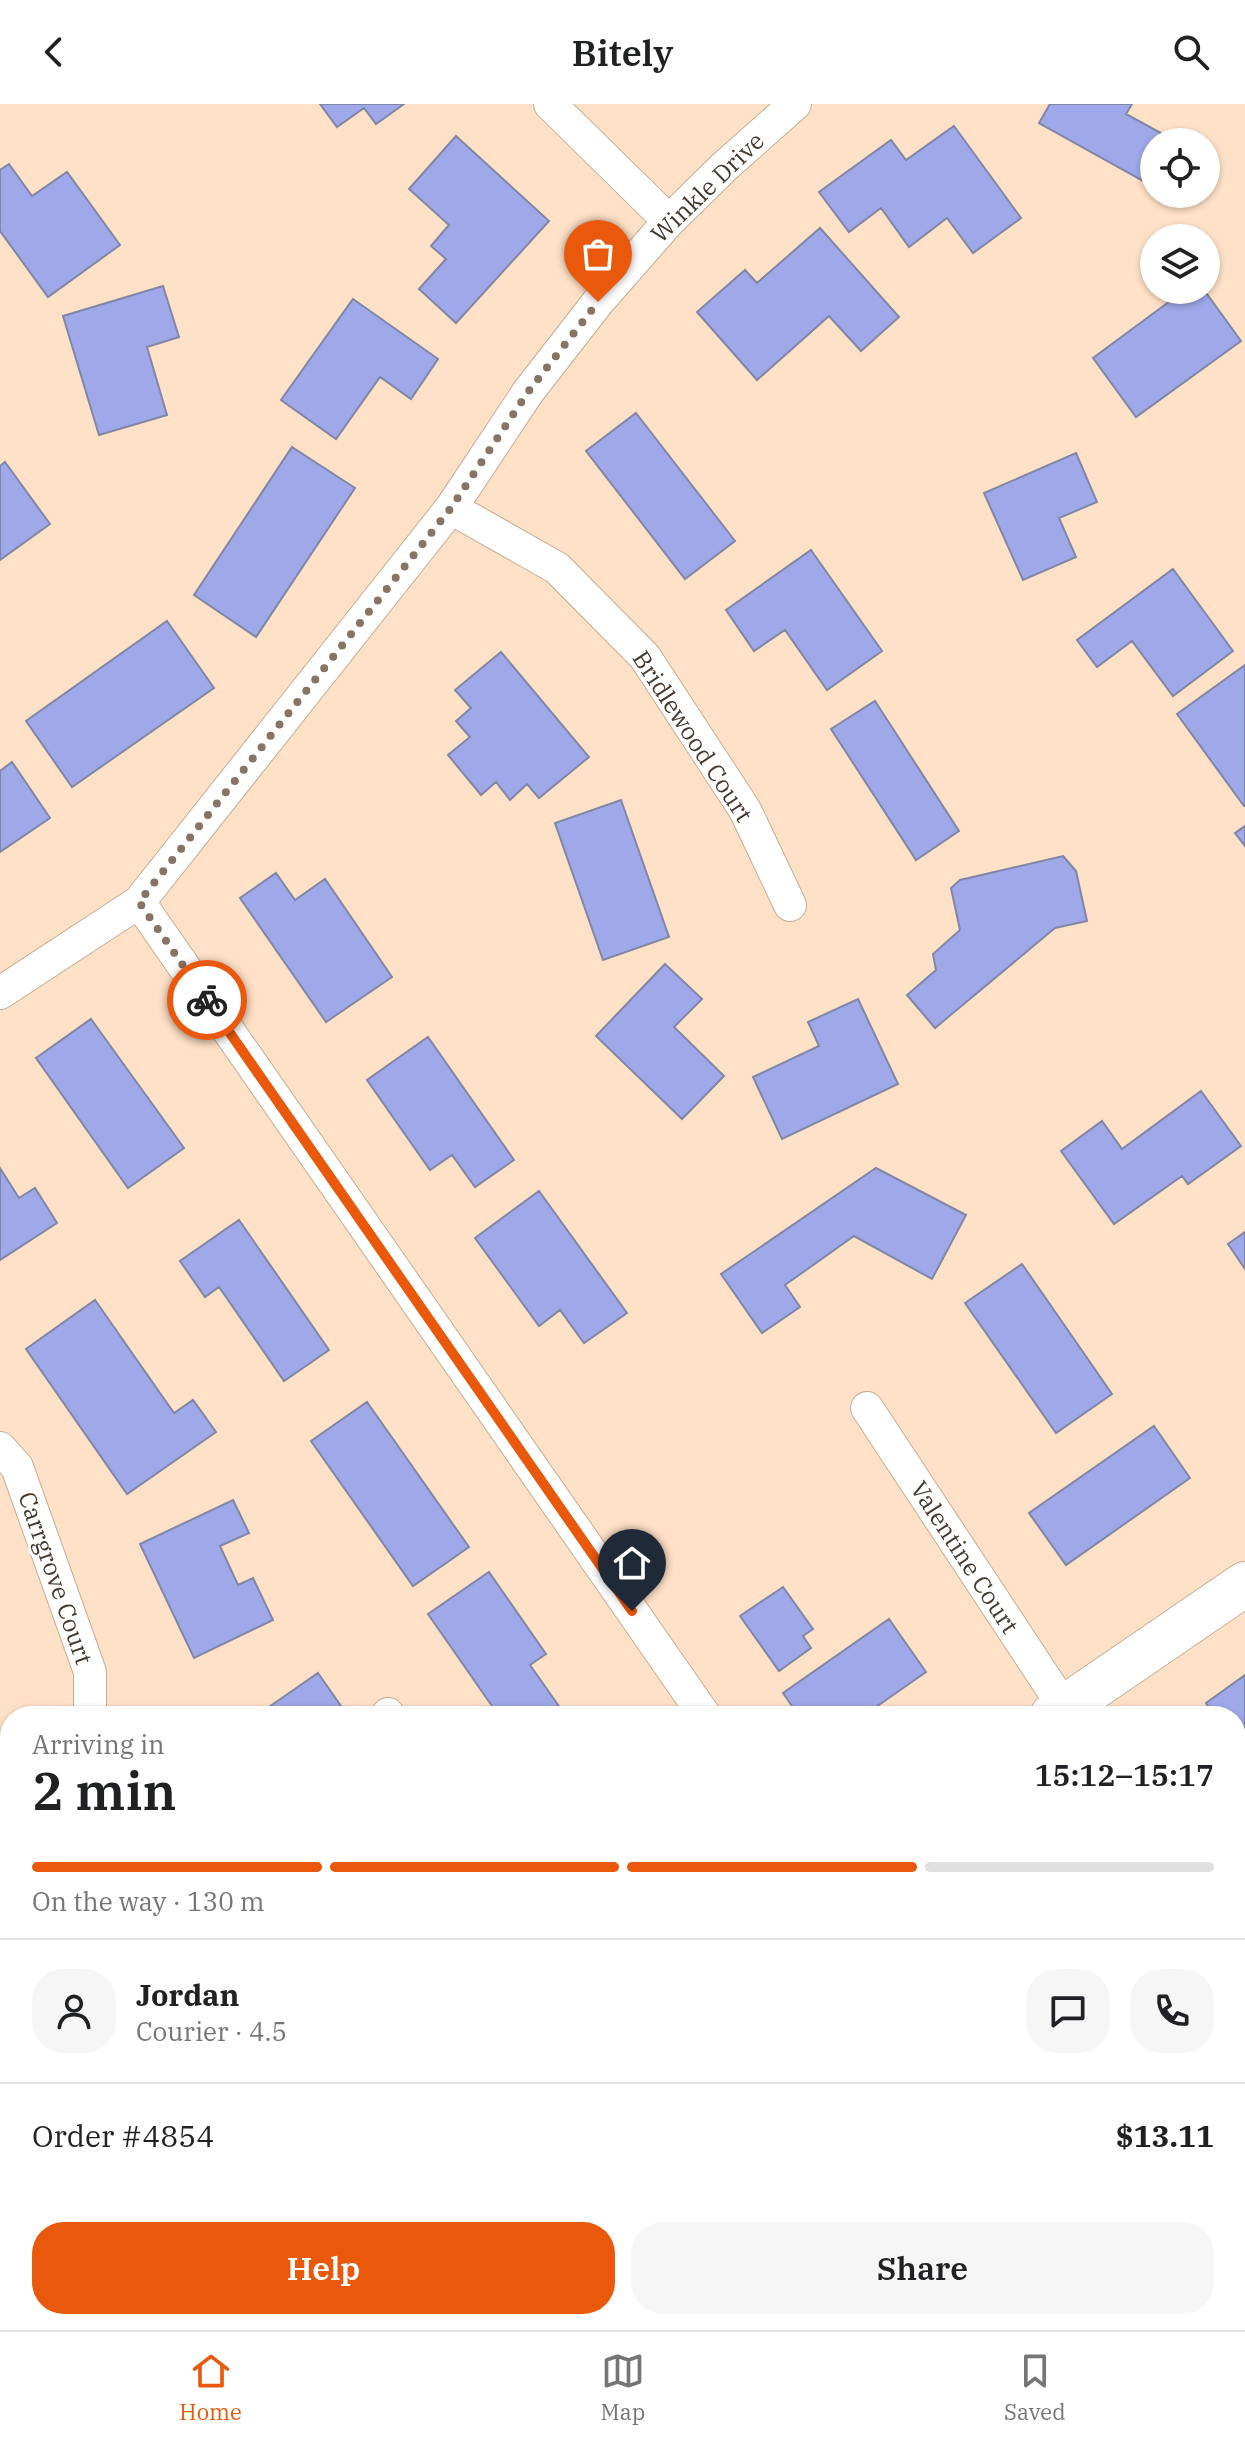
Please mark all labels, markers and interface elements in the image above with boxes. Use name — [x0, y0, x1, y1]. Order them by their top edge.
text: Bitely — [572, 29, 673, 76]
icon: back — [32, 30, 76, 74]
icon: search — [1169, 30, 1213, 74]
street label: Winkle Drive — [643, 125, 771, 249]
map controls — [1140, 128, 1220, 304]
button: locate — [1140, 128, 1220, 208]
pin — [564, 220, 632, 302]
button: layers — [1140, 224, 1220, 304]
icon: bag — [576, 232, 620, 276]
street label: Bridlewood Court — [626, 644, 760, 828]
courier — [167, 960, 247, 1040]
icon: bike — [185, 978, 229, 1022]
street label: Valentine Court — [904, 1475, 1026, 1639]
street label: Carrgrove Court — [11, 1487, 101, 1669]
pin — [598, 1529, 666, 1611]
icon: home — [610, 1541, 654, 1585]
text: Arriving in — [32, 1727, 165, 1761]
text: 15:12–15:17 — [1034, 1755, 1214, 1794]
text: 2 min — [32, 1757, 177, 1824]
text: On the way · 130 m — [32, 1884, 265, 1918]
button: person — [32, 1969, 116, 2053]
button: chat — [1026, 1969, 1110, 2053]
button: phone — [1130, 1969, 1214, 2053]
text: Jordan — [136, 1975, 239, 2014]
text: Courier · 4.5 — [136, 2014, 287, 2048]
text: Order #4854 — [32, 2116, 214, 2155]
text: $13.11 — [1116, 2116, 1214, 2155]
button: Help — [32, 2222, 615, 2314]
button: Share — [631, 2222, 1214, 2314]
tab: Home — [179, 2349, 242, 2426]
tab: Map — [601, 2349, 645, 2426]
tab: Saved — [1004, 2349, 1066, 2426]

